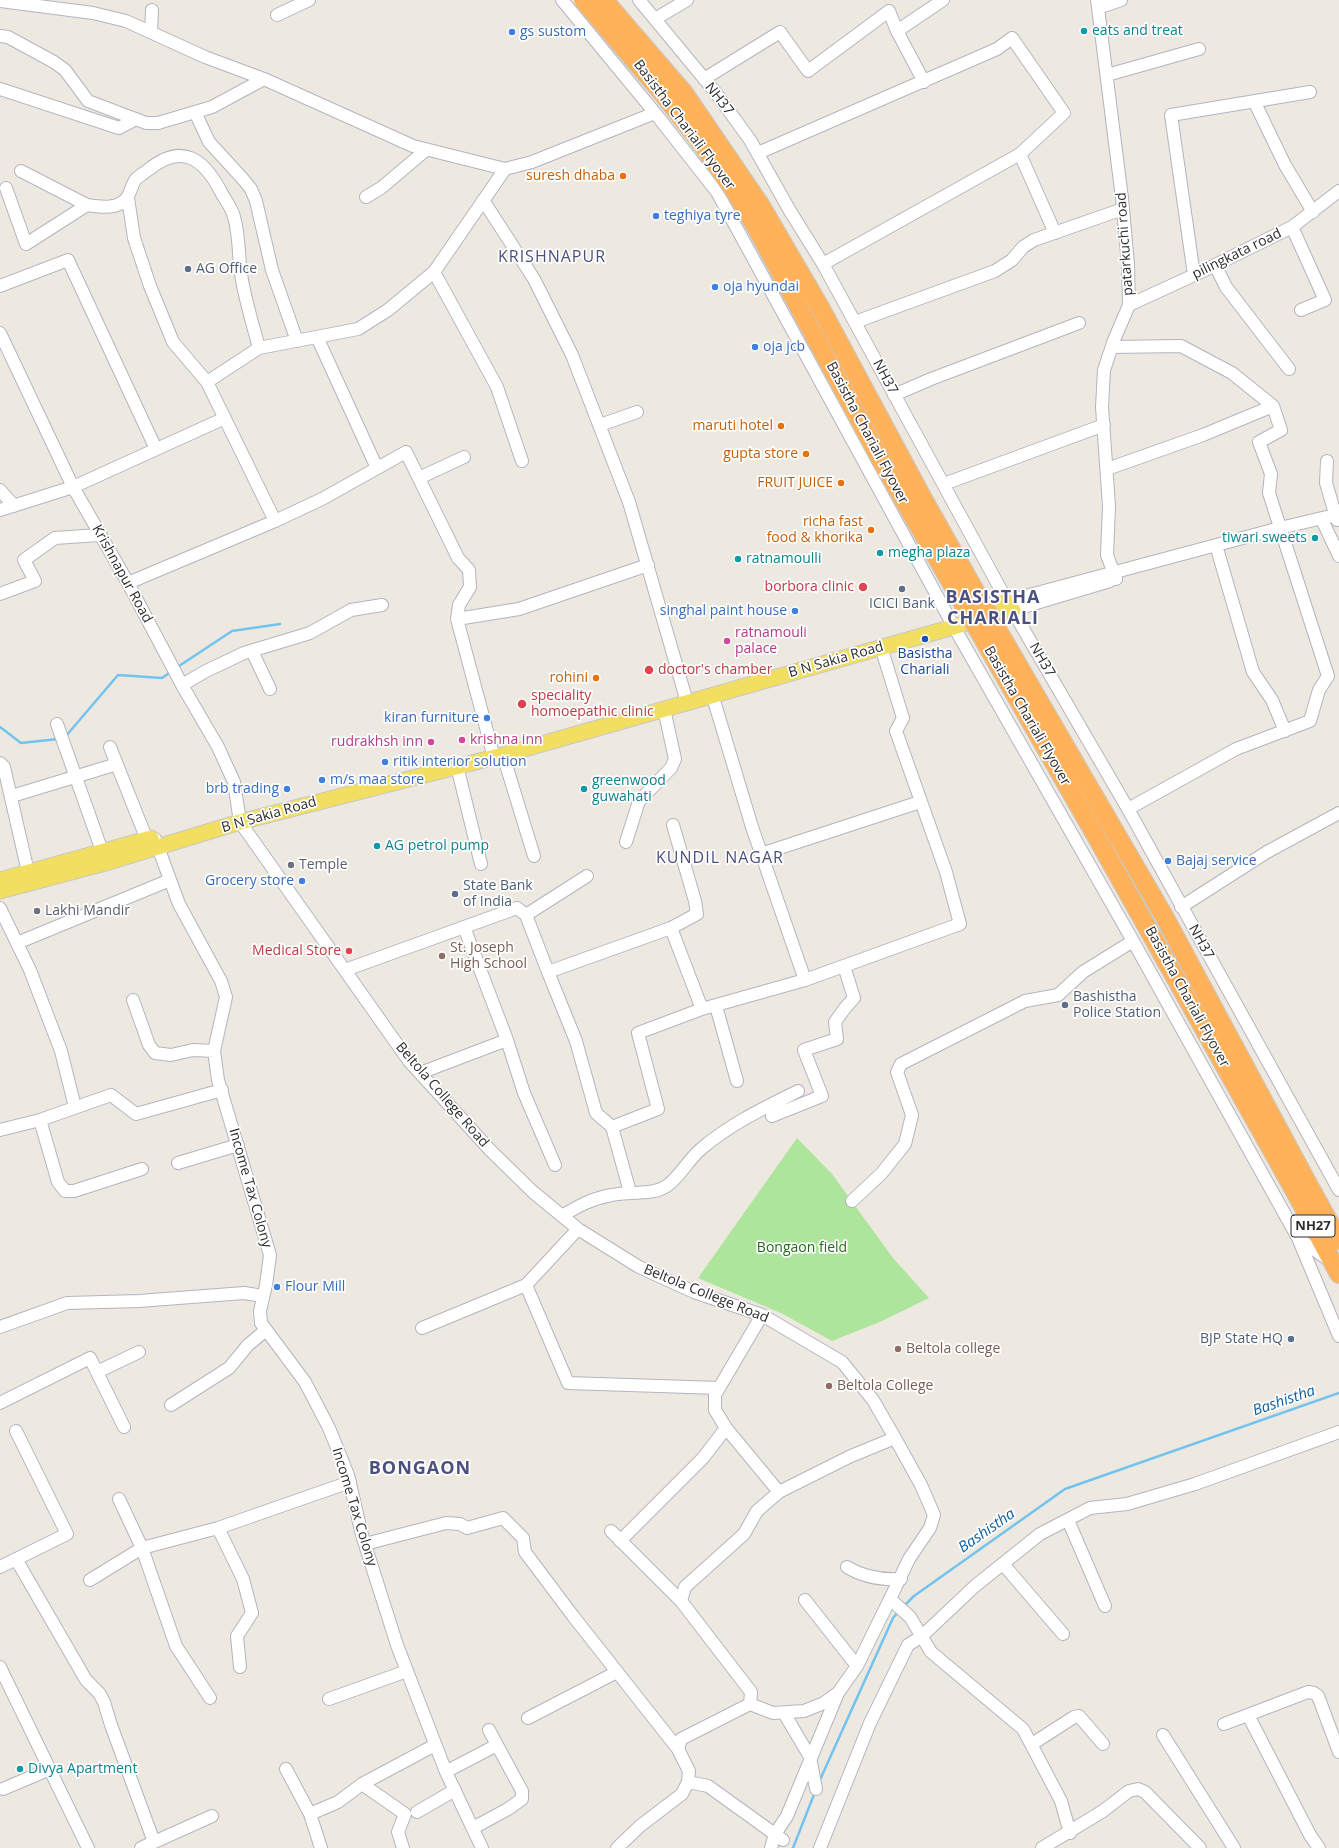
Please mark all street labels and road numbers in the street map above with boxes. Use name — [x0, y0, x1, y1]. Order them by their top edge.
street label: Basistha Chariali Flyover — [630, 57, 738, 193]
street label: NH37 — [701, 79, 737, 119]
street label: patarkuchi road — [1113, 192, 1137, 296]
street label: pilingkata road — [1190, 225, 1284, 283]
street label: NH37 — [869, 357, 901, 397]
street label: Basistha Chariali Flyover — [822, 359, 912, 507]
street label: Krishnapur Road — [88, 522, 156, 626]
street label: B N Sakia Road — [787, 638, 885, 682]
street label: NH37 — [1026, 640, 1058, 680]
street label: Basistha Chariali Flyover — [980, 643, 1074, 789]
street label: B N Sakia Road — [220, 793, 318, 837]
street label: NH37 — [1185, 922, 1217, 962]
street label: Basistha Chariali Flyover — [1141, 924, 1233, 1070]
street label: Beltola College Road — [392, 1039, 492, 1151]
street label: Income Tax Colony — [225, 1126, 275, 1250]
road number: NH27 — [1291, 1215, 1335, 1237]
street label: Beltola College Road — [641, 1261, 771, 1327]
street label: Income Tax Colony — [328, 1446, 380, 1568]

